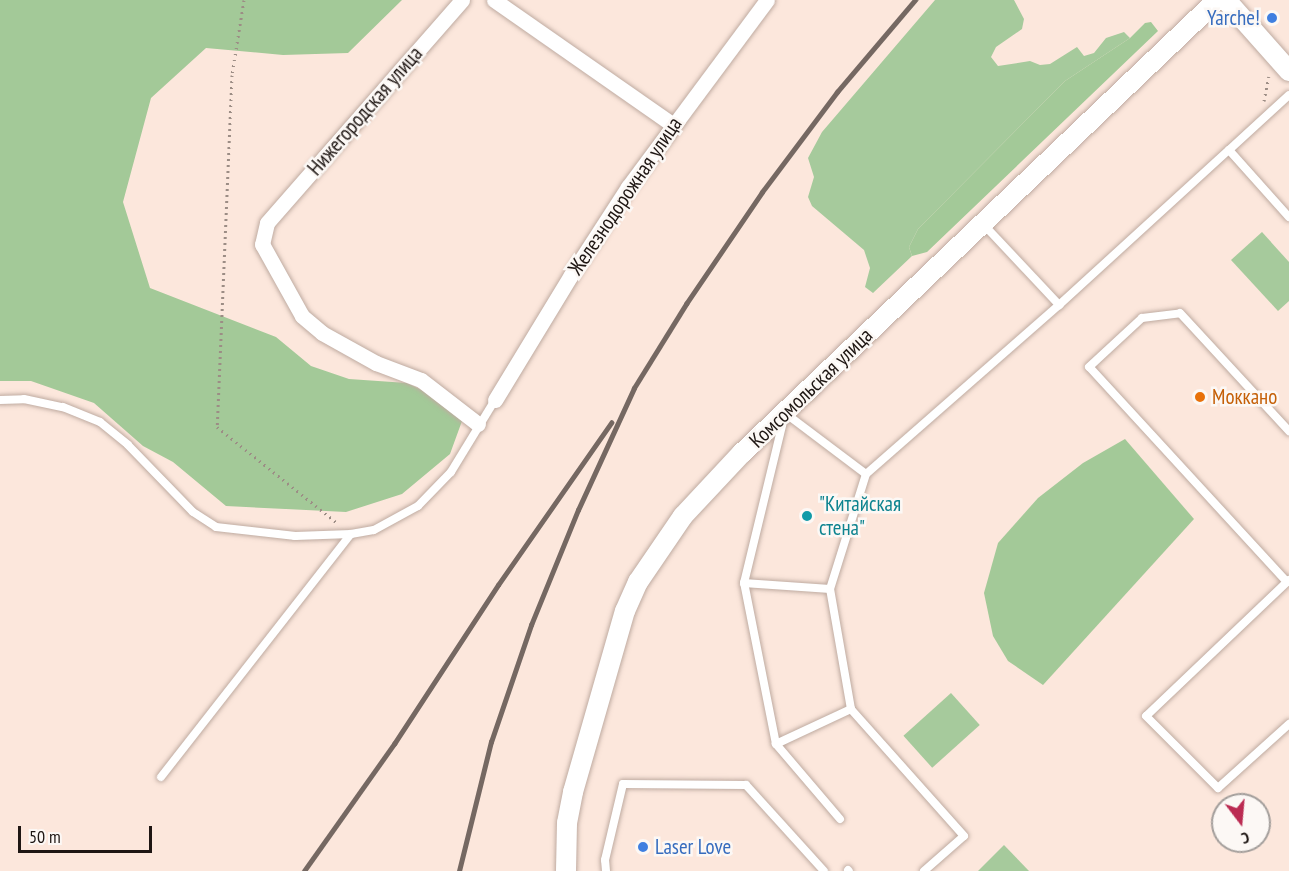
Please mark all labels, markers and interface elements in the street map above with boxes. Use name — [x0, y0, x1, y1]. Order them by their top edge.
place label: Yarche! — [1207, 5, 1260, 31]
marker: Yarche! — [1265, 11, 1279, 25]
street label: Нижегородская улица — [302, 41, 428, 181]
street label: Железнодорожная улица — [563, 112, 687, 280]
street label: Комсомольская улица — [744, 323, 878, 453]
place label: Моккано — [1212, 384, 1277, 410]
marker: Моккано — [1193, 390, 1207, 404]
place label: "Китайская стена" — [819, 491, 901, 541]
marker: "Китайская стена" — [800, 509, 814, 523]
north arrow — [1211, 793, 1271, 853]
scale bar — [21, 814, 154, 852]
text: 50 m — [29, 825, 61, 848]
text: С — [1239, 828, 1252, 849]
place label: Laser Love — [655, 834, 731, 860]
marker: Laser Love — [636, 840, 650, 854]

